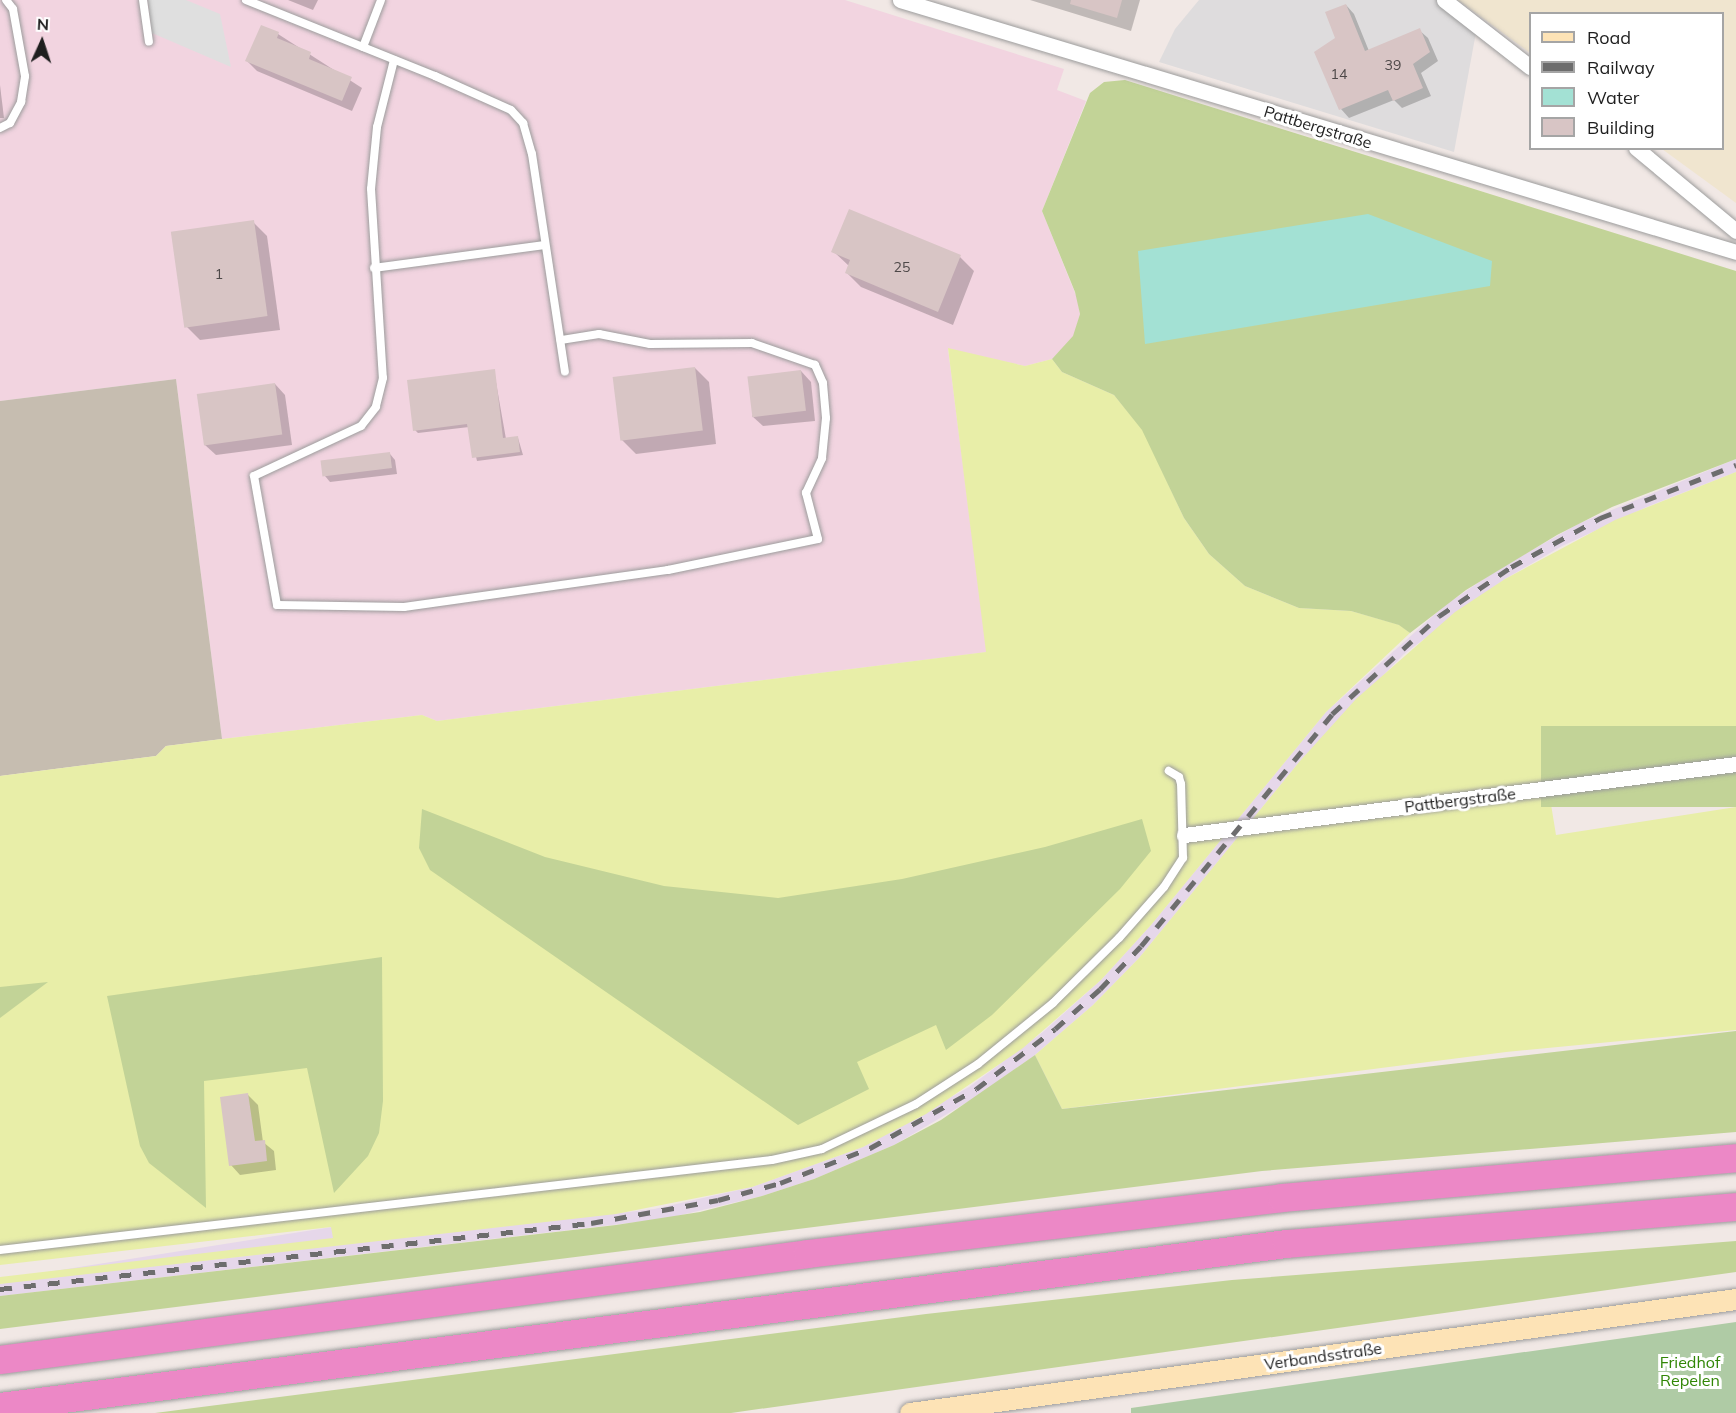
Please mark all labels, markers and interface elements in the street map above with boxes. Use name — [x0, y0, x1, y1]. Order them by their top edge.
north arrow — [12, 12, 72, 72]
legend — [1529, 12, 1724, 150]
text: N — [36, 14, 50, 34]
text: Road — [1587, 26, 1631, 49]
text: Railway — [1587, 56, 1655, 79]
house number: 39 — [1385, 57, 1401, 73]
house number: 14 — [1331, 66, 1347, 82]
text: Water — [1587, 86, 1639, 109]
street label: Pattbergstraße — [1262, 101, 1374, 153]
text: Building — [1587, 116, 1655, 139]
house number: 25 — [894, 259, 910, 275]
house number: 1 — [215, 266, 223, 282]
street label: Pattbergstraße — [1403, 784, 1517, 816]
street label: Verbandsstraße — [1263, 1338, 1383, 1374]
park label: Friedhof Repelen — [1660, 1352, 1720, 1390]

